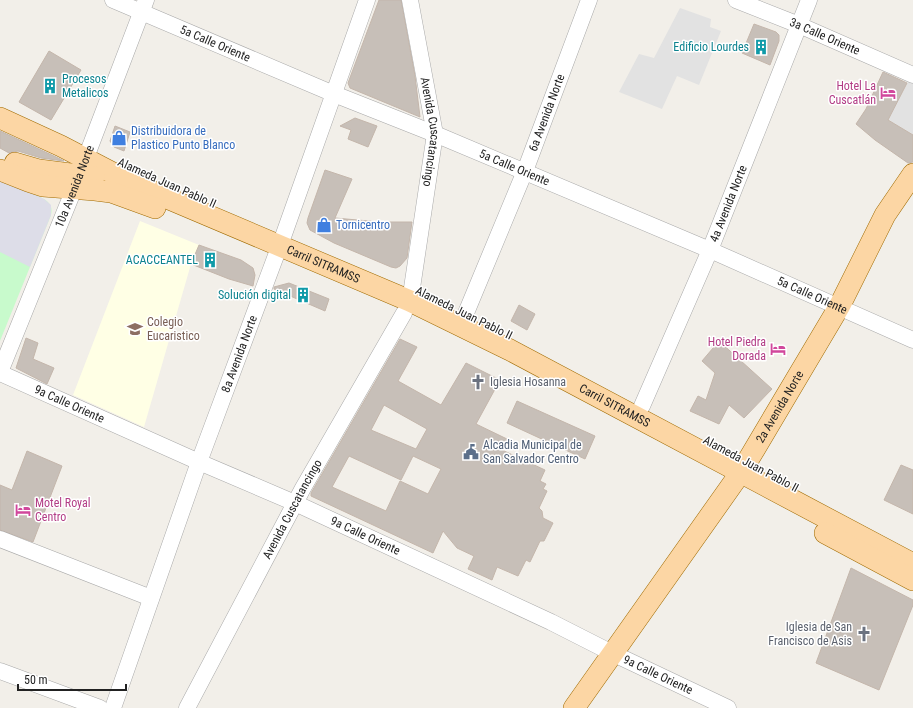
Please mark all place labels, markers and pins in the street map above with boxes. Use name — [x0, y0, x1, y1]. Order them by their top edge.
building icon: Edificio Lourdes — [752, 38, 770, 56]
place label: Edificio Lourdes — [673, 40, 749, 54]
place label: Procesos Metalicos — [62, 72, 109, 100]
building icon: Procesos Metalicos — [41, 77, 59, 95]
place label: Hotel La Cuscatlán — [829, 79, 876, 107]
hotel icon: Hotel La Cuscatlán — [879, 84, 897, 102]
place label: Distribuidora de Plastico Punto Blanco — [131, 124, 235, 152]
shop icon: Distribuidora de Plastico Punto Blanco — [110, 129, 128, 147]
shop icon: Tornicentro — [315, 216, 333, 234]
place label: Tornicentro — [336, 218, 390, 232]
building icon: ACACCEANTEL — [201, 251, 219, 269]
place label: ACACCEANTEL — [126, 253, 198, 267]
building icon: Solución digital — [294, 286, 312, 304]
place label: Solución digital — [218, 288, 291, 302]
place label: Colegio Eucaristico — [147, 315, 200, 343]
school or university icon: Colegio Eucaristico — [126, 320, 144, 338]
place label: Hotel Piedra Dorada — [708, 335, 766, 363]
hotel icon: Hotel Piedra Dorada — [769, 340, 787, 358]
church icon: Iglesia Hosanna — [469, 373, 487, 391]
place label: Iglesia Hosanna — [490, 375, 566, 389]
place label: Alcadia Municipal de San Salvador Centro — [483, 438, 582, 466]
public building icon: Alcadia Municipal de San Salvador Centro — [462, 443, 480, 461]
place label: Motel Royal Centro — [35, 496, 91, 524]
hotel icon: Motel Royal Centro — [14, 501, 32, 519]
place label: Iglesia de San Francisco de Asis — [768, 620, 852, 648]
church icon: Iglesia de San Francisco de Asis — [855, 625, 873, 643]

